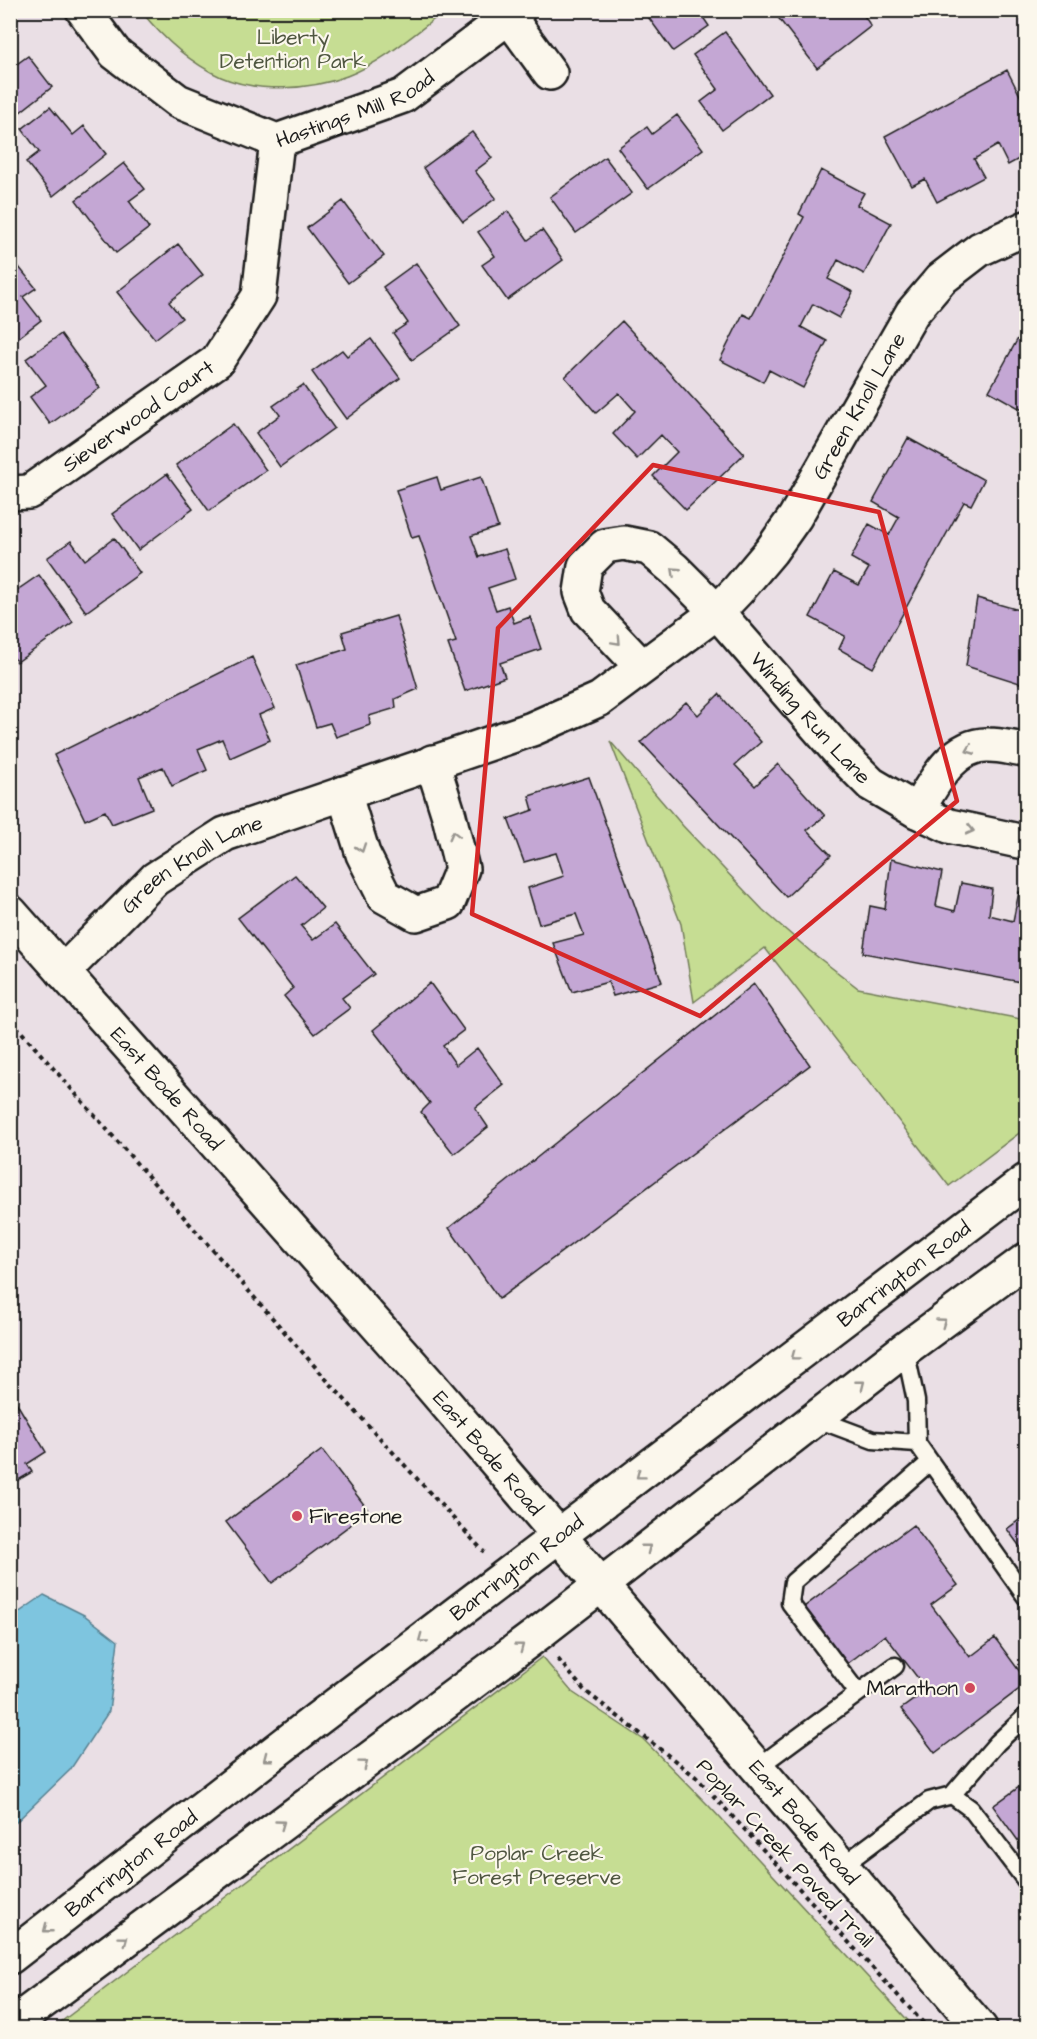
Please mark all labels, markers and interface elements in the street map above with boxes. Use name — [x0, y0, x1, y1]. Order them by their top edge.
park label: Liberty Detention Park — [220, 23, 366, 76]
street label: Hastings Mill Road — [272, 63, 440, 155]
street label: Green Knoll Lane — [805, 327, 912, 485]
street label: Sieverwood Court — [56, 353, 220, 479]
one-way arrow — [671, 567, 682, 578]
one-way arrow — [610, 634, 621, 645]
street label: Winding Run Lane — [743, 645, 878, 791]
one-way arrow — [965, 743, 976, 755]
street label: Green Knoll Lane — [114, 808, 266, 920]
one-way arrow — [965, 823, 975, 836]
one-way arrow — [448, 831, 461, 841]
one-way arrow — [354, 843, 367, 853]
street label: East Bode Road — [104, 1020, 230, 1157]
street label: Barrington Road — [831, 1213, 977, 1334]
one-way arrow — [935, 1318, 946, 1329]
one-way arrow — [791, 1349, 802, 1360]
one-way arrow — [854, 1380, 865, 1391]
street label: East Bode Road — [426, 1384, 550, 1522]
one-way arrow — [636, 1467, 647, 1478]
place label: Firestone — [309, 1502, 402, 1531]
street label: Barrington Road — [444, 1507, 590, 1628]
marker: Firestone — [290, 1509, 304, 1523]
one-way arrow — [640, 1545, 651, 1556]
one-way arrow — [418, 1632, 429, 1643]
one-way arrow — [514, 1644, 525, 1655]
place label: Marathon — [866, 1674, 958, 1703]
marker: Marathon — [963, 1681, 977, 1695]
one-way arrow — [263, 1750, 274, 1761]
street label: Poplar Creek Paved Trail — [689, 1752, 880, 1955]
street label: East Bode Road — [742, 1754, 866, 1891]
one-way arrow — [357, 1760, 368, 1771]
street label: Barrington Road — [59, 1802, 204, 1924]
one-way arrow — [275, 1821, 286, 1832]
park label: Poplar Creek Forest Preserve — [453, 1839, 621, 1892]
one-way arrow — [43, 1921, 54, 1932]
one-way arrow — [118, 1937, 129, 1948]

